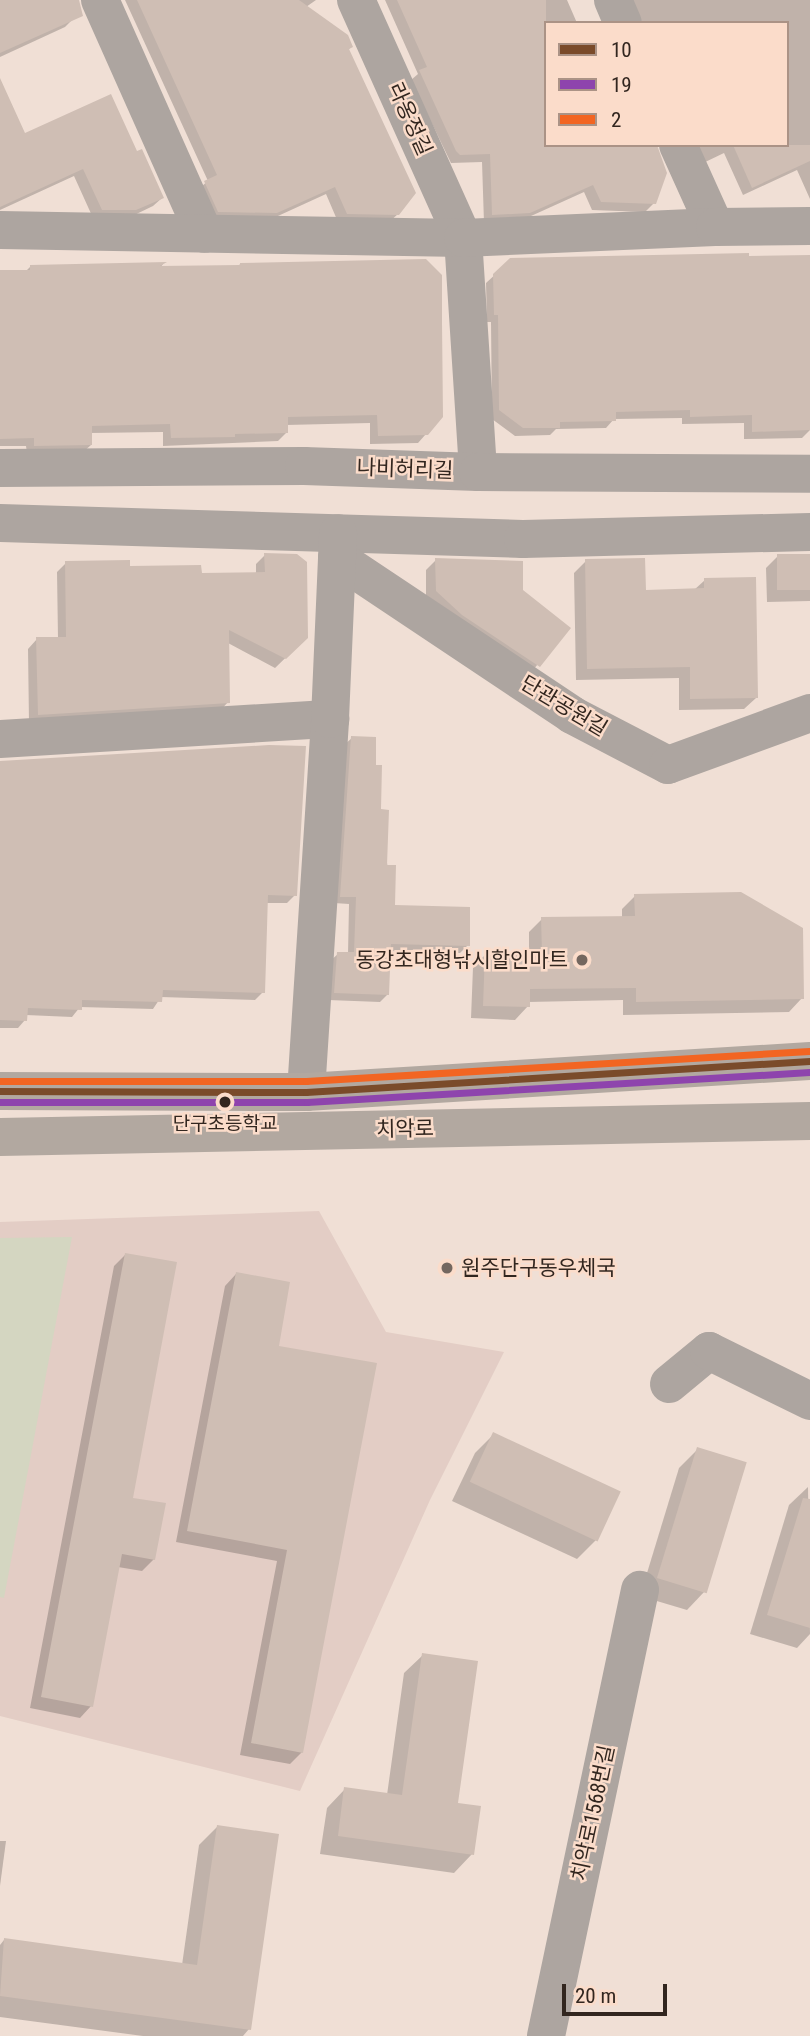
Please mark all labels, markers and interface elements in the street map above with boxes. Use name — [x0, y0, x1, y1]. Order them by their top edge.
legend — [544, 21, 789, 147]
text: 10 — [611, 38, 632, 62]
text: 19 — [611, 73, 632, 97]
street label: 라옹정길 — [383, 79, 437, 159]
text: 2 — [611, 108, 621, 132]
street label: 나비허리길 — [356, 455, 454, 483]
street label: 단관공원길 — [516, 670, 612, 742]
place label: 동강초대형낚시할인마트 — [355, 947, 568, 973]
marker: 동강초대형낚시할인마트 — [574, 952, 590, 968]
marker: 단구초등학교 — [218, 1095, 232, 1109]
place label: 단구초등학교 — [173, 1113, 277, 1135]
street label: 치악로 — [376, 1116, 434, 1142]
place label: 원주단구동우체국 — [461, 1255, 616, 1281]
marker: 원주단구동우체국 — [439, 1260, 455, 1276]
street label: 치악로1568번길 — [566, 1743, 620, 1883]
scale bar — [565, 1969, 670, 2013]
text: 20 m — [575, 1984, 616, 2008]

